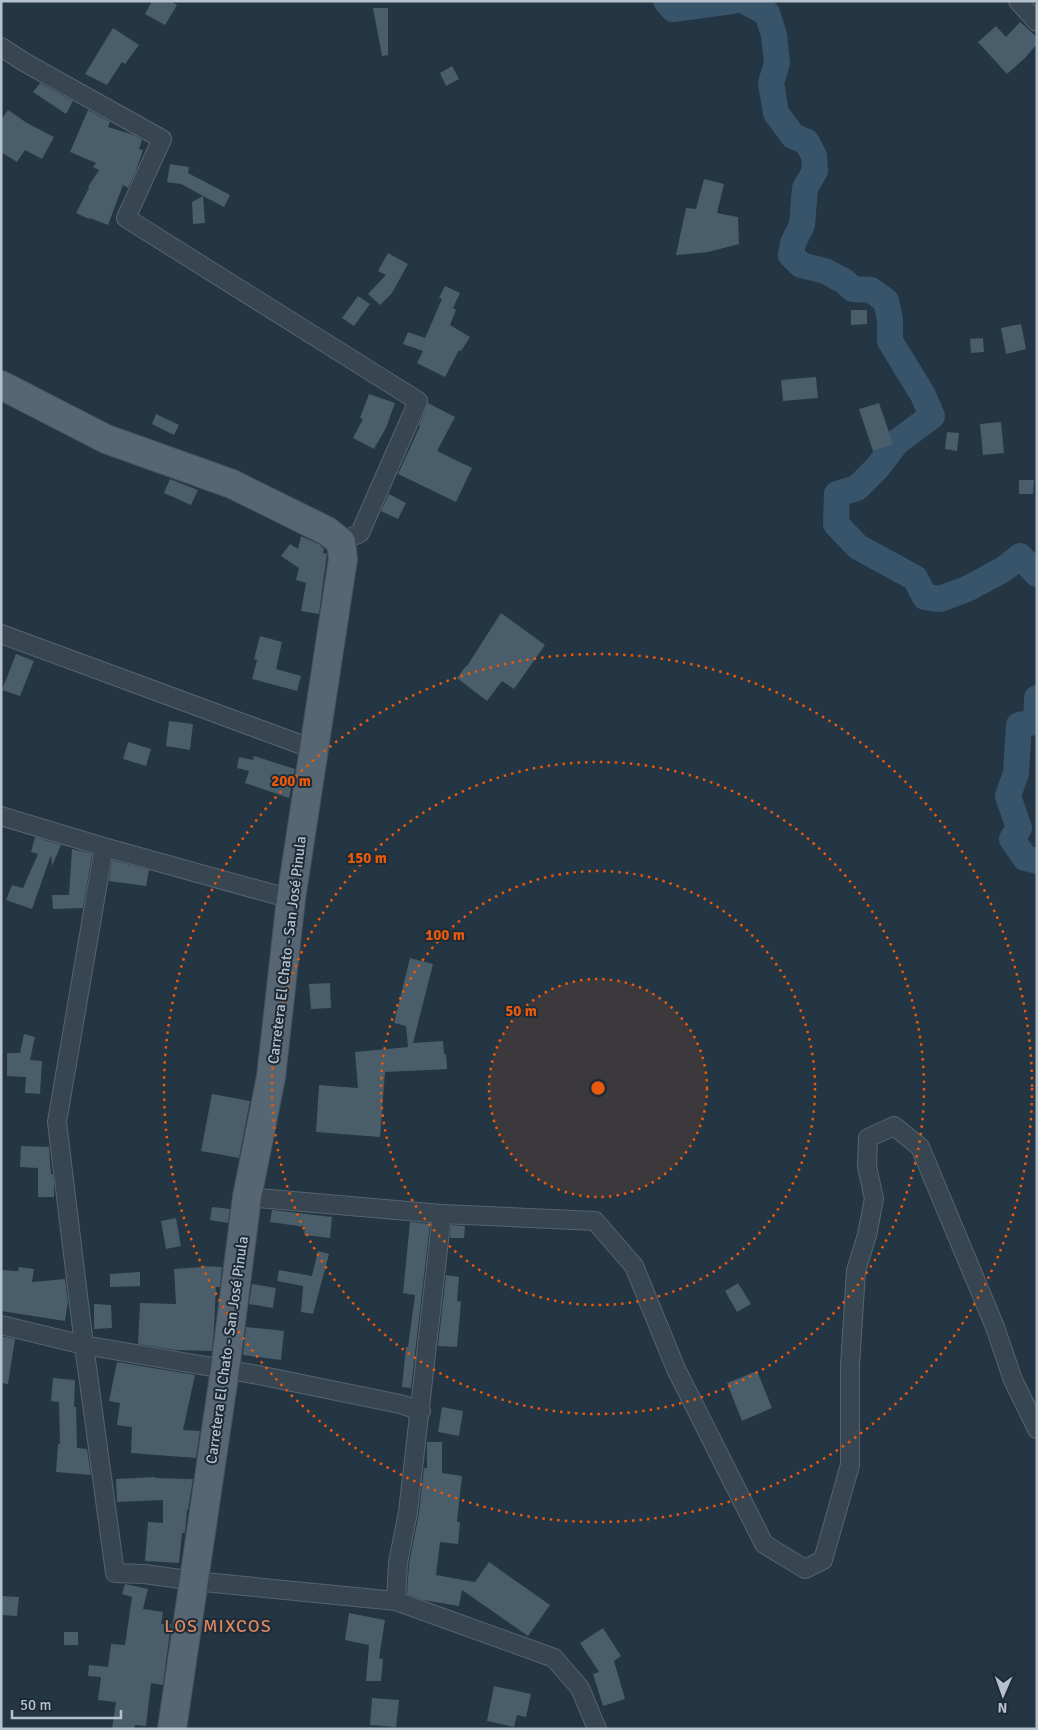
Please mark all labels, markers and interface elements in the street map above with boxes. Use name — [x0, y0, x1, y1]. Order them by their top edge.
text: 200 m — [271, 772, 311, 790]
street label: Carretera El Chato - San José Pinula — [264, 835, 310, 1065]
text: 150 m — [347, 849, 387, 867]
text: 100 m — [425, 926, 465, 944]
text: 50 m — [505, 1002, 537, 1020]
centre of rings — [589, 1079, 607, 1097]
street label: Carretera El Chato - San José Pinula — [202, 1235, 252, 1465]
district label: LOS MIXCOS — [164, 1615, 272, 1637]
north arrow — [978, 1670, 1028, 1720]
scale bar — [12, 1688, 121, 1720]
text: 50 m — [20, 1696, 51, 1714]
text: N — [997, 1699, 1008, 1716]

